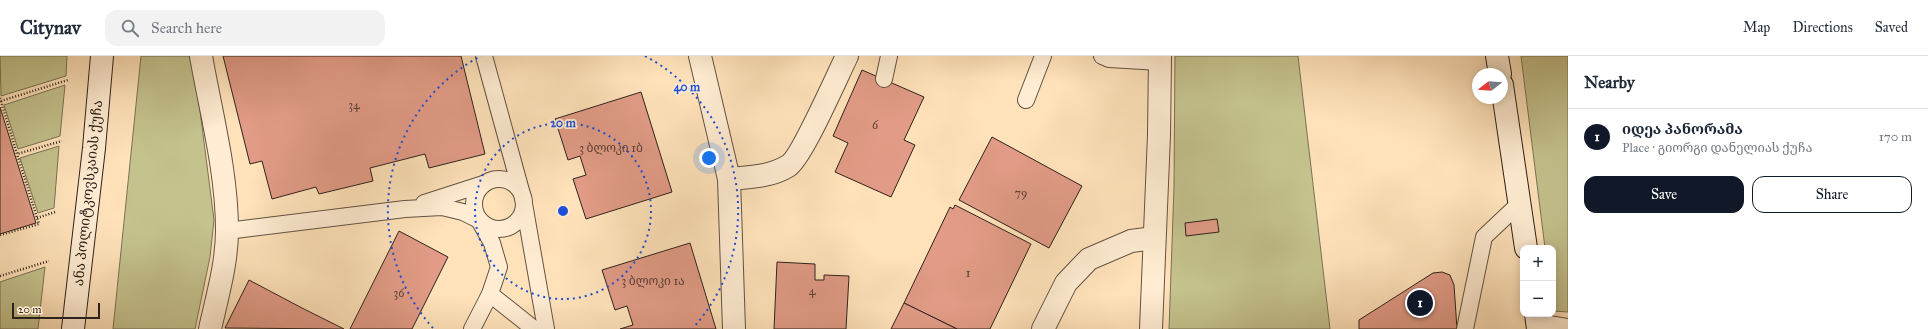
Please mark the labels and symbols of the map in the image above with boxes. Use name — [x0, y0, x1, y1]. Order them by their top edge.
north arrow — [1472, 68, 1508, 104]
text: 40 m — [674, 80, 701, 95]
house number: 34 — [348, 98, 360, 112]
street label: ანა პოლიტკოვსკაიას ქუჩა — [70, 99, 106, 287]
text: 20 m — [550, 116, 577, 130]
house number: 6 — [872, 118, 879, 132]
house number: 3 ბლოკი 1ბ — [579, 141, 643, 155]
your location — [699, 148, 719, 168]
house number: 79 — [1015, 186, 1027, 200]
centre of rings — [556, 204, 570, 218]
house number: 1 — [966, 266, 971, 280]
house number: 3 ბლოკი 1ა — [621, 274, 685, 288]
house number: 4 — [809, 284, 816, 298]
house number: 36 — [394, 286, 405, 300]
pin: 1 — [1407, 288, 1433, 318]
scale bar — [12, 301, 100, 320]

